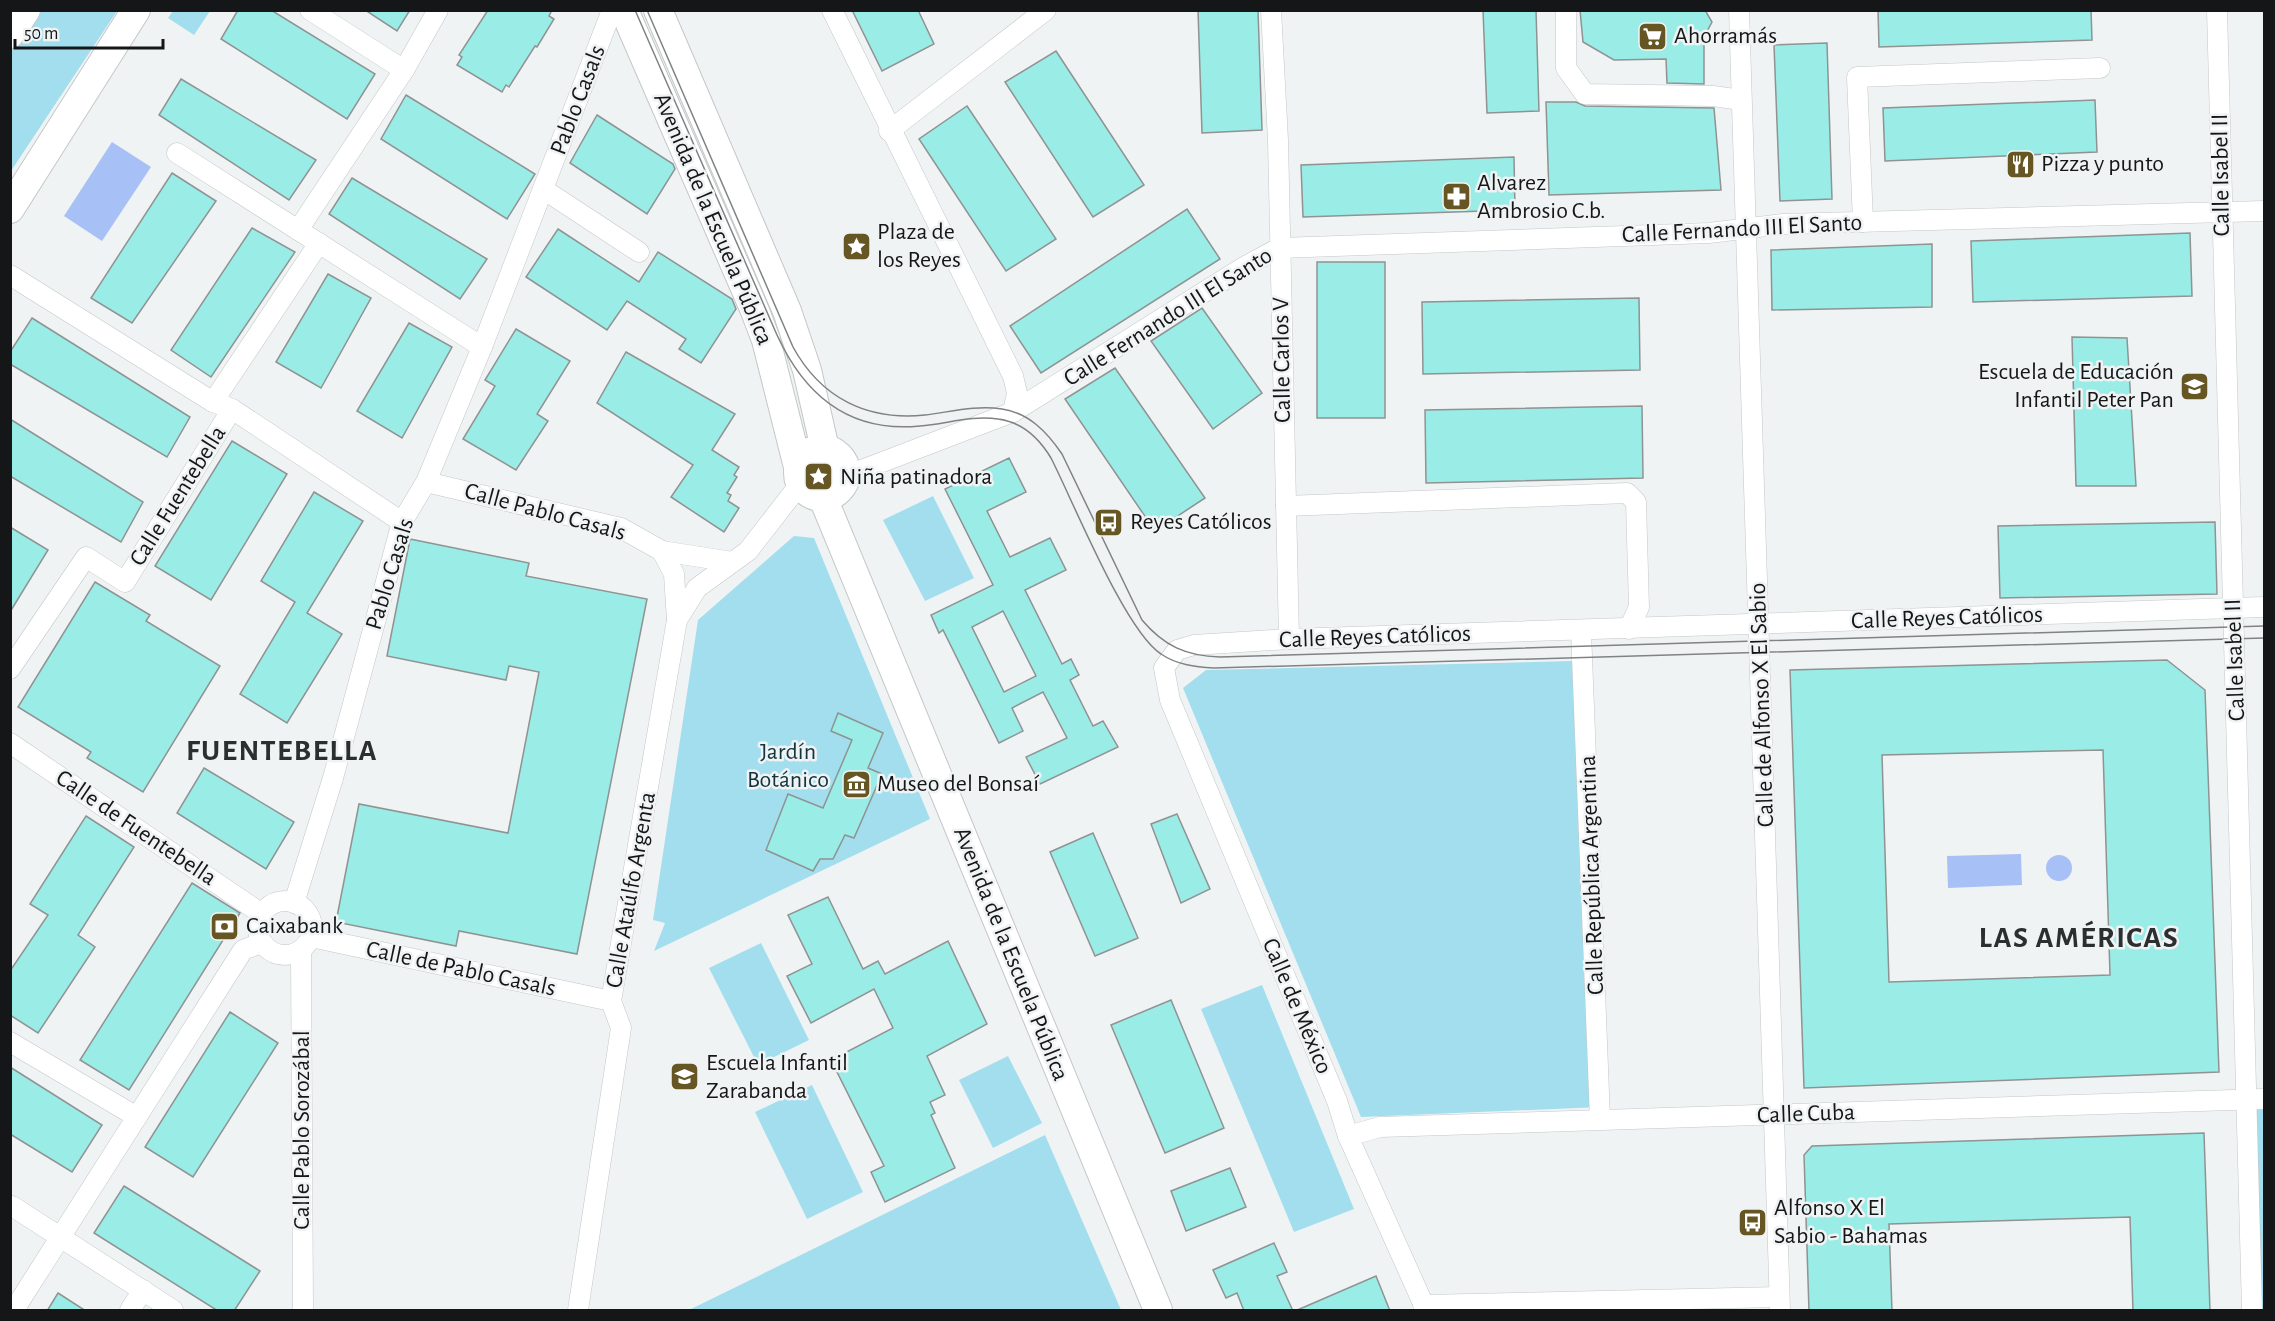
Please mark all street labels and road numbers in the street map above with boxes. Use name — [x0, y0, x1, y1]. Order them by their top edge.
street label: Pablo Casals — [546, 42, 610, 158]
street label: Avenida de la Escuela Pública — [649, 90, 777, 348]
street label: Calle Isabel II — [2208, 114, 2234, 236]
street label: Calle Fernando III El Santo — [1621, 211, 1863, 247]
street label: Calle Fernando III El Santo — [1060, 243, 1276, 391]
street label: Calle Carlos V — [1269, 297, 1295, 423]
street label: Calle Fuentebella — [125, 422, 231, 570]
street label: Calle Pablo Casals — [462, 479, 628, 545]
street label: Pablo Casals — [362, 515, 418, 633]
street label: Calle de Alfonso X El Sabio — [1746, 582, 1778, 828]
street label: Calle Isabel II — [2221, 598, 2249, 722]
street label: Calle Reyes Católicos — [1851, 603, 2043, 633]
street label: Calle Reyes Católicos — [1279, 622, 1471, 652]
street label: Calle República Argentina — [1576, 755, 1608, 995]
street label: Calle de Fuentebella — [52, 766, 220, 890]
street label: Calle Ataúlfo Argenta — [602, 790, 660, 990]
street label: Avenida de la Escuela Pública — [949, 824, 1073, 1084]
street label: Calle de México — [1258, 935, 1336, 1077]
street label: Calle de Pablo Casals — [364, 937, 558, 1001]
street label: Calle Pablo Sorozábal — [290, 1030, 314, 1230]
street label: Calle Cuba — [1756, 1100, 1856, 1128]

